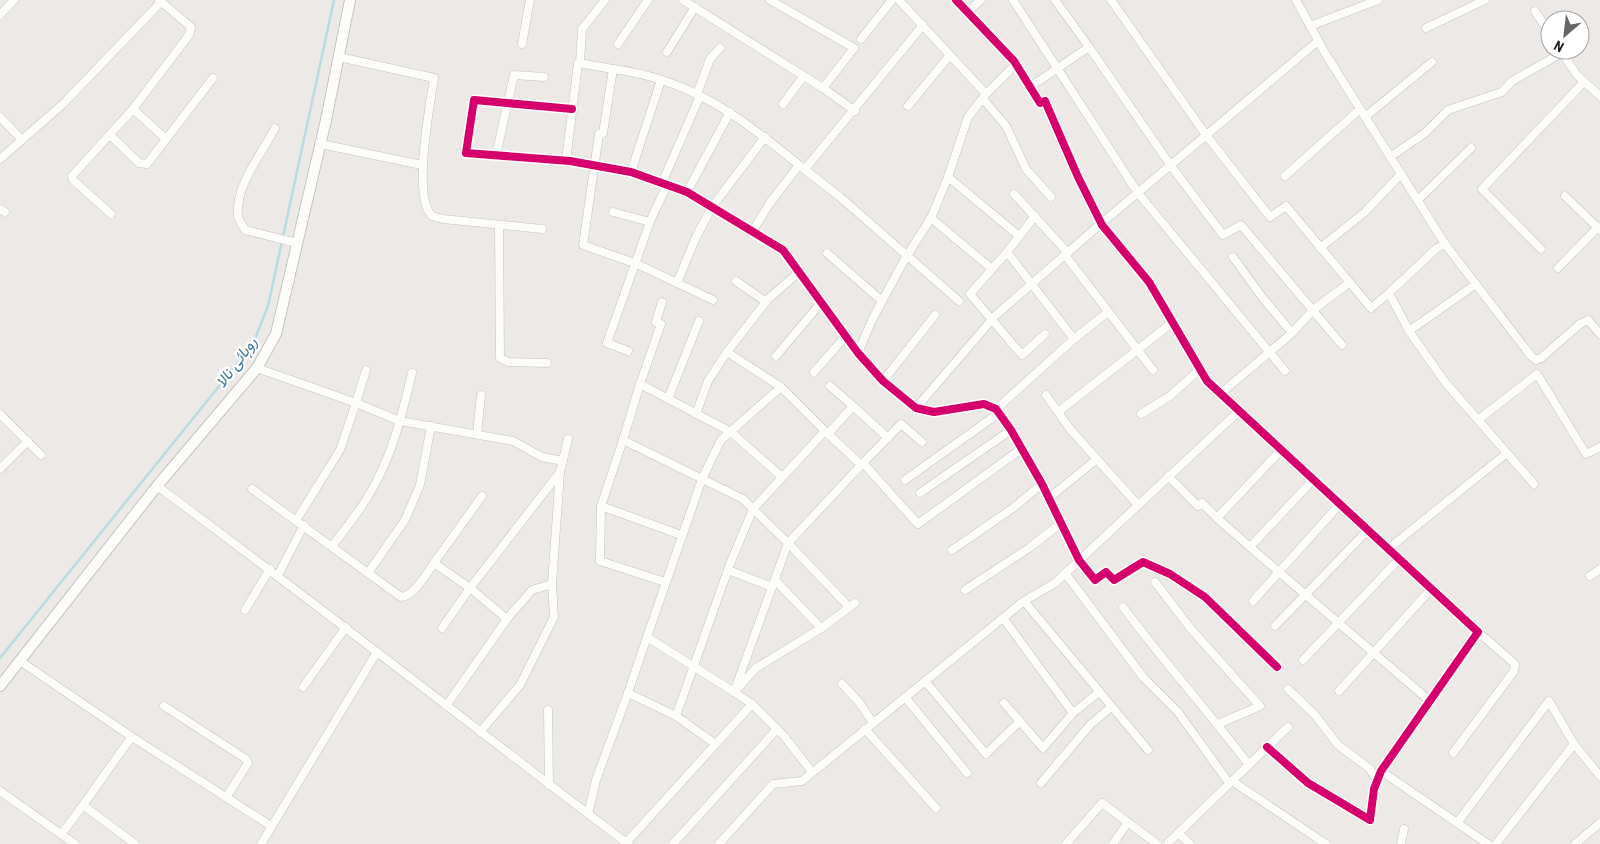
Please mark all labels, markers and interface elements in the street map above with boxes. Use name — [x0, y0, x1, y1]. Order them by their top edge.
north arrow — [1540, 10, 1590, 60]
text: N — [1551, 37, 1566, 56]
water label: روہائی نالا — [211, 333, 262, 392]

